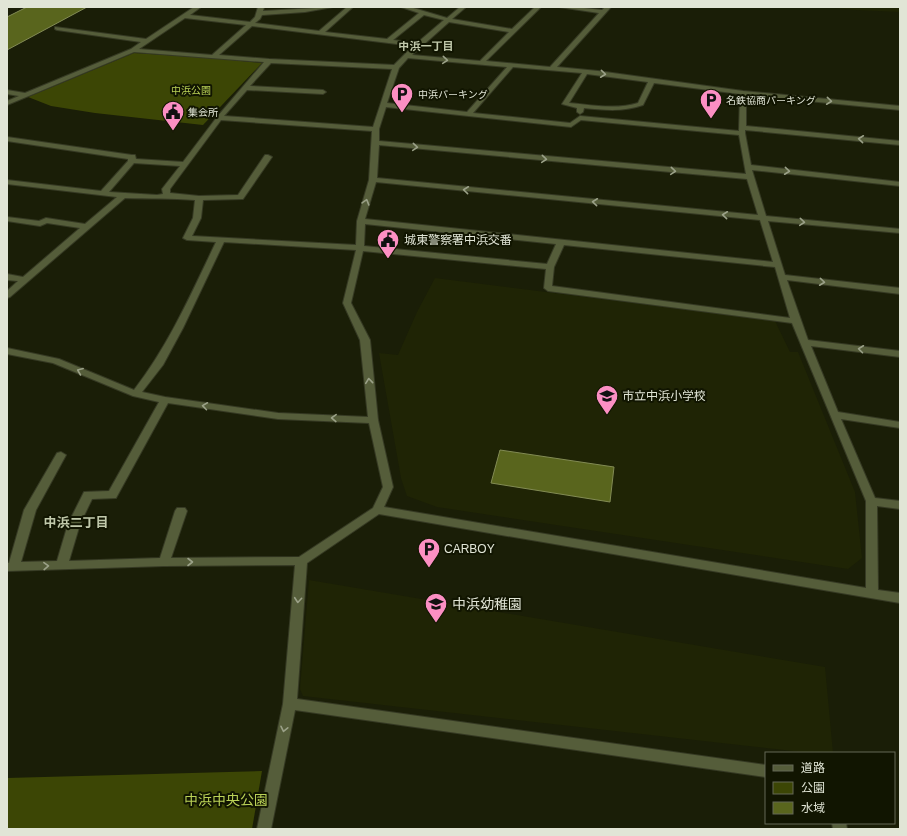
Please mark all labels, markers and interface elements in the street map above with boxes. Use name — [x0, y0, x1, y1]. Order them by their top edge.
district label: 中浜一丁目 — [399, 40, 454, 52]
one-way arrow — [442, 55, 448, 64]
one-way arrow — [600, 69, 606, 78]
parking icon: 中浜パーキング — [389, 81, 415, 114]
park label: 中浜公園 — [171, 85, 211, 96]
parking icon: 名鉄協商パーキング — [698, 87, 724, 120]
place label: 中浜パーキング — [418, 89, 488, 100]
place label: 名鉄協商パーキング — [726, 95, 816, 106]
one-way arrow — [826, 97, 832, 106]
public building icon: 集会所 — [160, 99, 186, 132]
place label: 集会所 — [188, 107, 218, 118]
one-way arrow — [858, 135, 864, 144]
one-way arrow — [412, 142, 418, 151]
one-way arrow — [541, 154, 547, 163]
one-way arrow — [670, 166, 676, 175]
one-way arrow — [784, 167, 790, 176]
one-way arrow — [463, 185, 469, 194]
one-way arrow — [592, 198, 598, 207]
one-way arrow — [361, 199, 370, 206]
one-way arrow — [722, 210, 728, 219]
one-way arrow — [799, 217, 806, 226]
public building icon: 城東警察署中浜交番 — [375, 227, 401, 260]
place label: 城東警察署中浜交番 — [404, 233, 512, 247]
one-way arrow — [819, 277, 825, 286]
one-way arrow — [858, 345, 864, 354]
one-way arrow — [77, 368, 85, 376]
one-way arrow — [365, 378, 374, 384]
school or university icon: 市立中浜小学校 — [594, 383, 620, 416]
place label: 市立中浜小学校 — [622, 389, 706, 403]
one-way arrow — [202, 402, 208, 411]
one-way arrow — [331, 414, 337, 423]
district label: 中浜二丁目 — [43, 515, 109, 530]
parking icon: CARBOY — [416, 536, 442, 569]
place label: CARBOY — [444, 542, 495, 556]
one-way arrow — [187, 558, 193, 566]
one-way arrow — [43, 562, 49, 570]
school or university icon: 中浜幼稚園 — [423, 591, 449, 624]
place label: 中浜幼稚園 — [452, 596, 522, 612]
one-way arrow — [294, 597, 303, 603]
one-way arrow — [281, 726, 289, 732]
legend — [765, 752, 895, 824]
text: 道路 — [801, 761, 825, 775]
text: 公園 — [801, 781, 825, 795]
park label: 中浜中央公園 — [184, 792, 268, 808]
text: 水域 — [801, 801, 825, 815]

